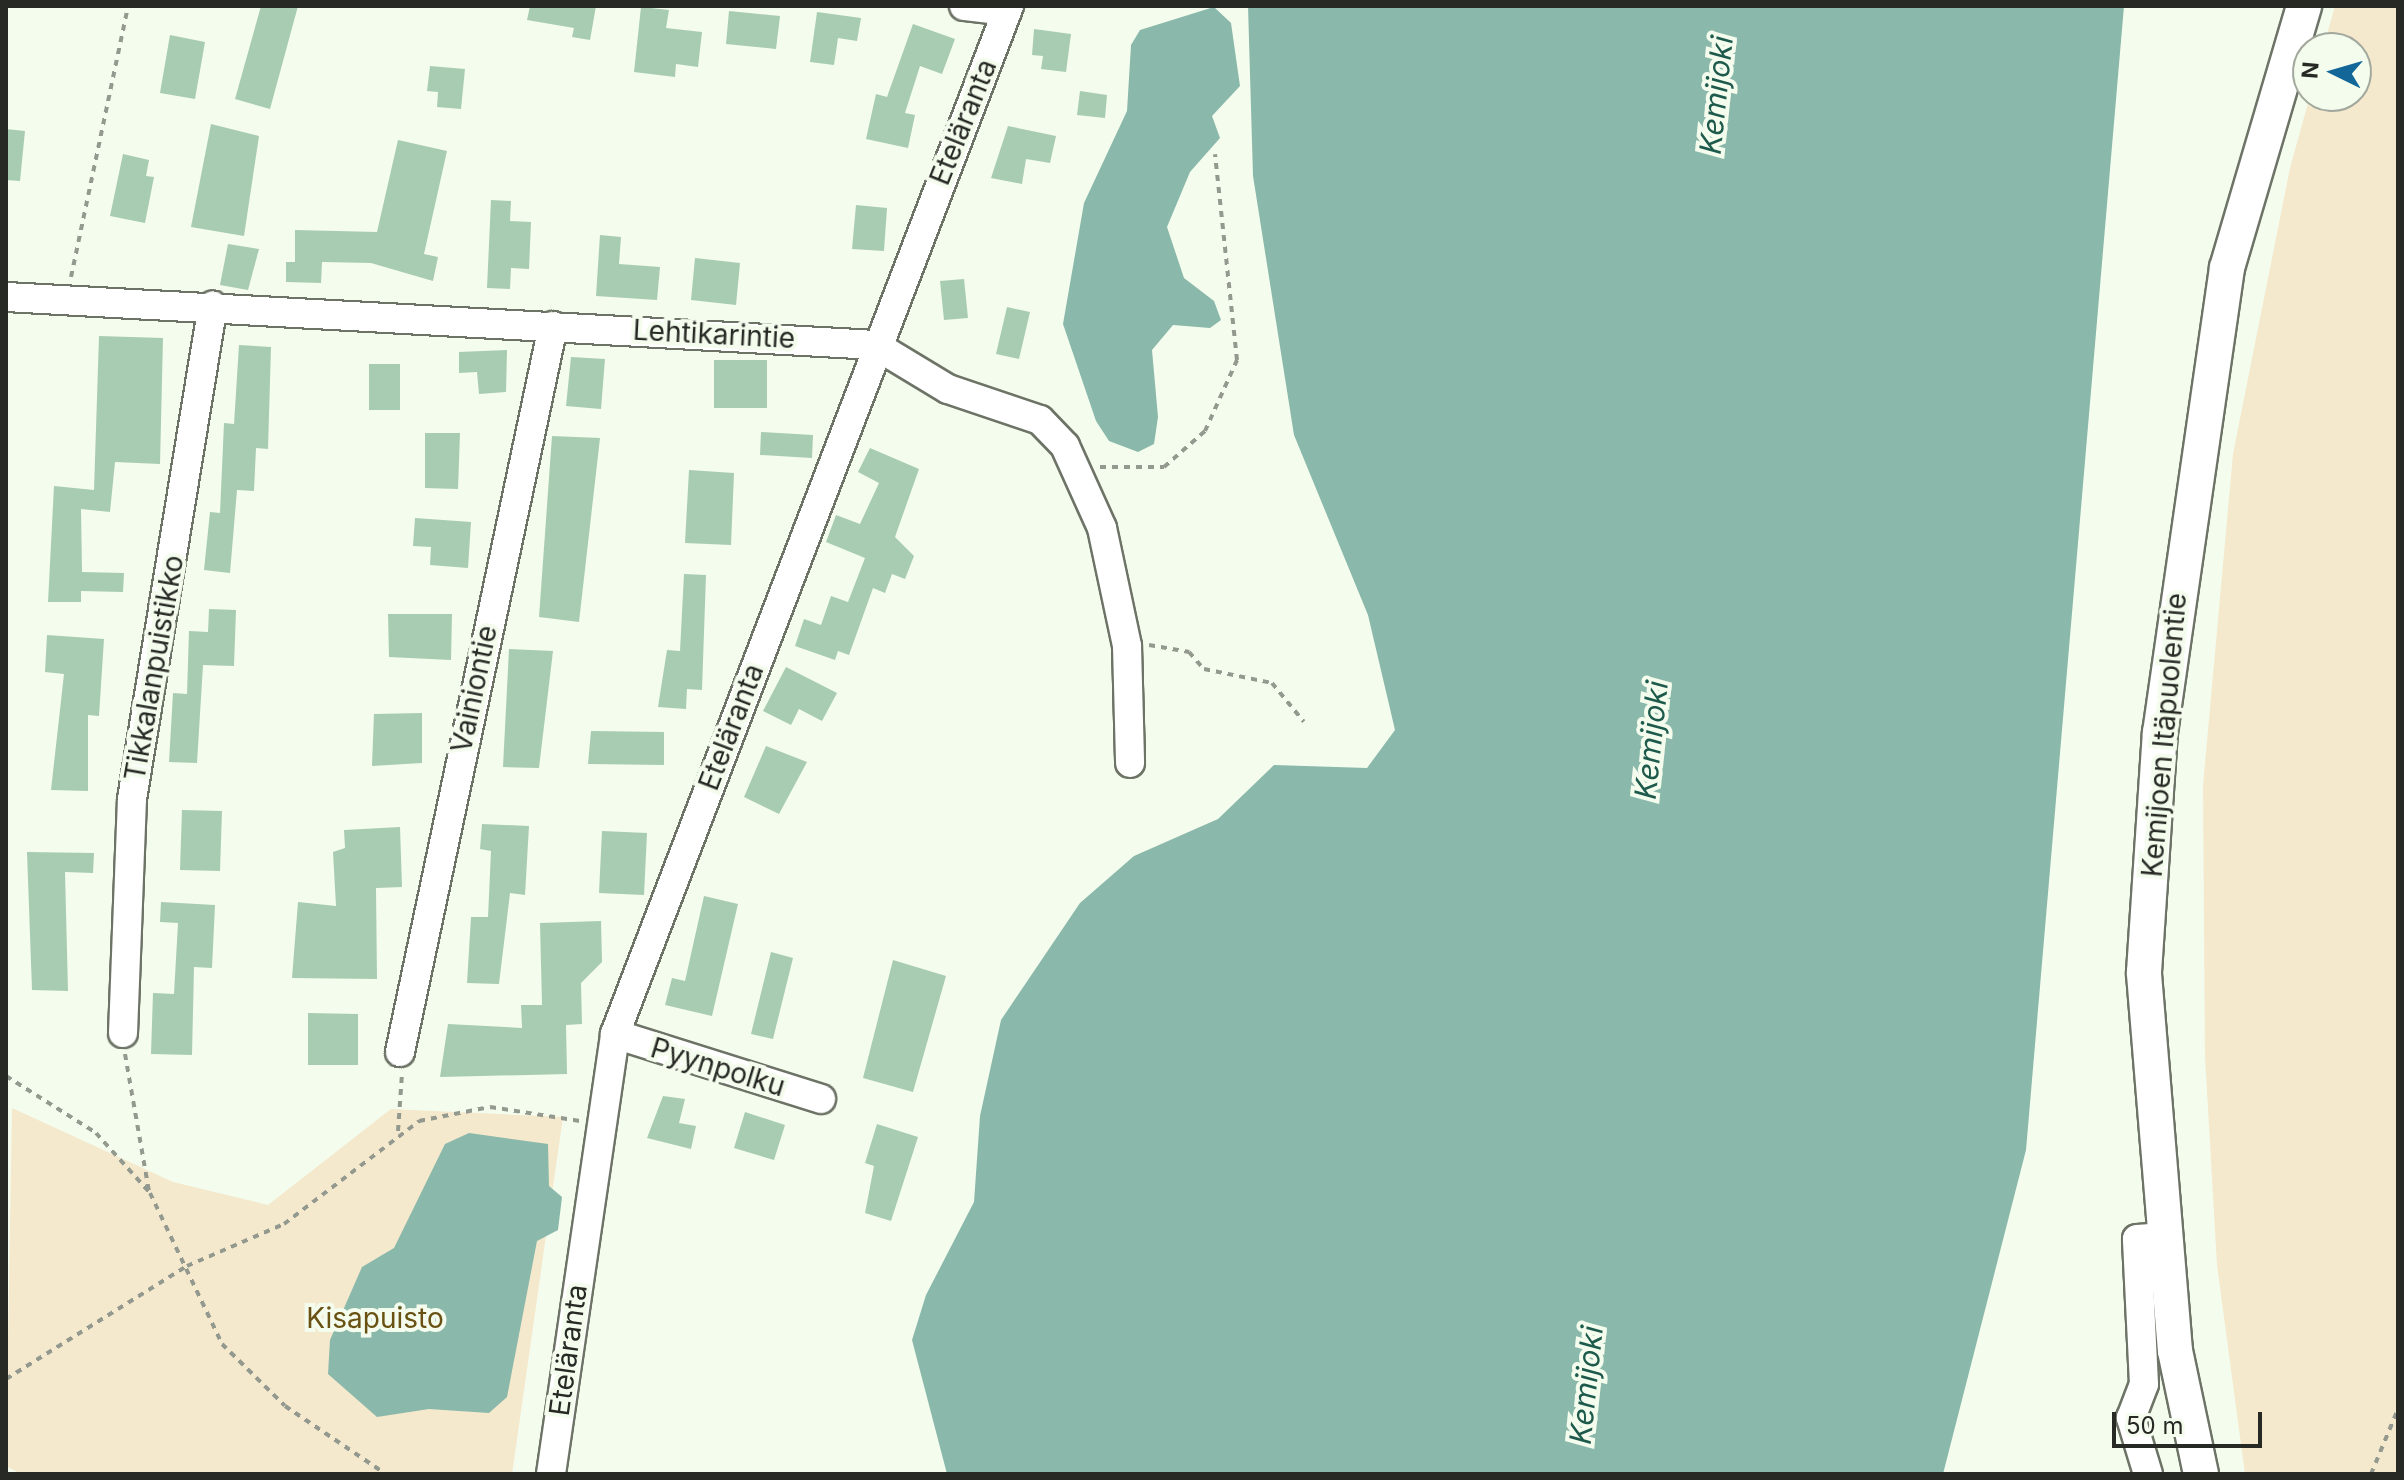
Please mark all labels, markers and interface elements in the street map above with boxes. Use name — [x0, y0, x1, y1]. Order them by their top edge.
north arrow — [2292, 32, 2372, 112]
water label: Kemijoki — [1692, 34, 1740, 156]
street label: Eteläranta — [923, 54, 1003, 190]
text: N — [2296, 61, 2324, 80]
street label: Lehtikarintie — [632, 313, 796, 355]
street label: Tikkalanpuistikko — [118, 553, 190, 783]
street label: Kemijoen Itäpuolentie — [2135, 592, 2193, 878]
street label: Vainiontie — [444, 622, 504, 756]
street label: Eteläranta — [692, 659, 770, 795]
water label: Kemijoki — [1627, 679, 1675, 801]
street label: Pyynpolku — [647, 1031, 789, 1103]
street label: Eteläranta — [542, 1282, 594, 1418]
park label: Kisapuisto — [306, 1301, 444, 1335]
water label: Kemijoki — [1562, 1324, 1610, 1446]
scale bar — [2116, 1396, 2266, 1446]
text: 50 m — [2126, 1411, 2184, 1440]

